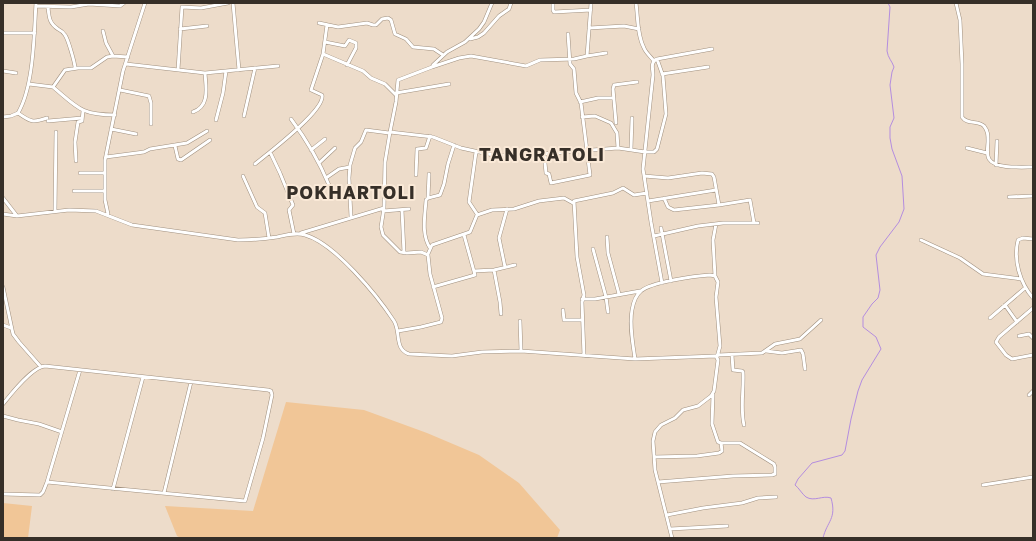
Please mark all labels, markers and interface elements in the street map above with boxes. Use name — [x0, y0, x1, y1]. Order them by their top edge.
district label: TANGRATOLI — [479, 143, 605, 165]
district label: POKHARTOLI — [286, 181, 416, 203]

